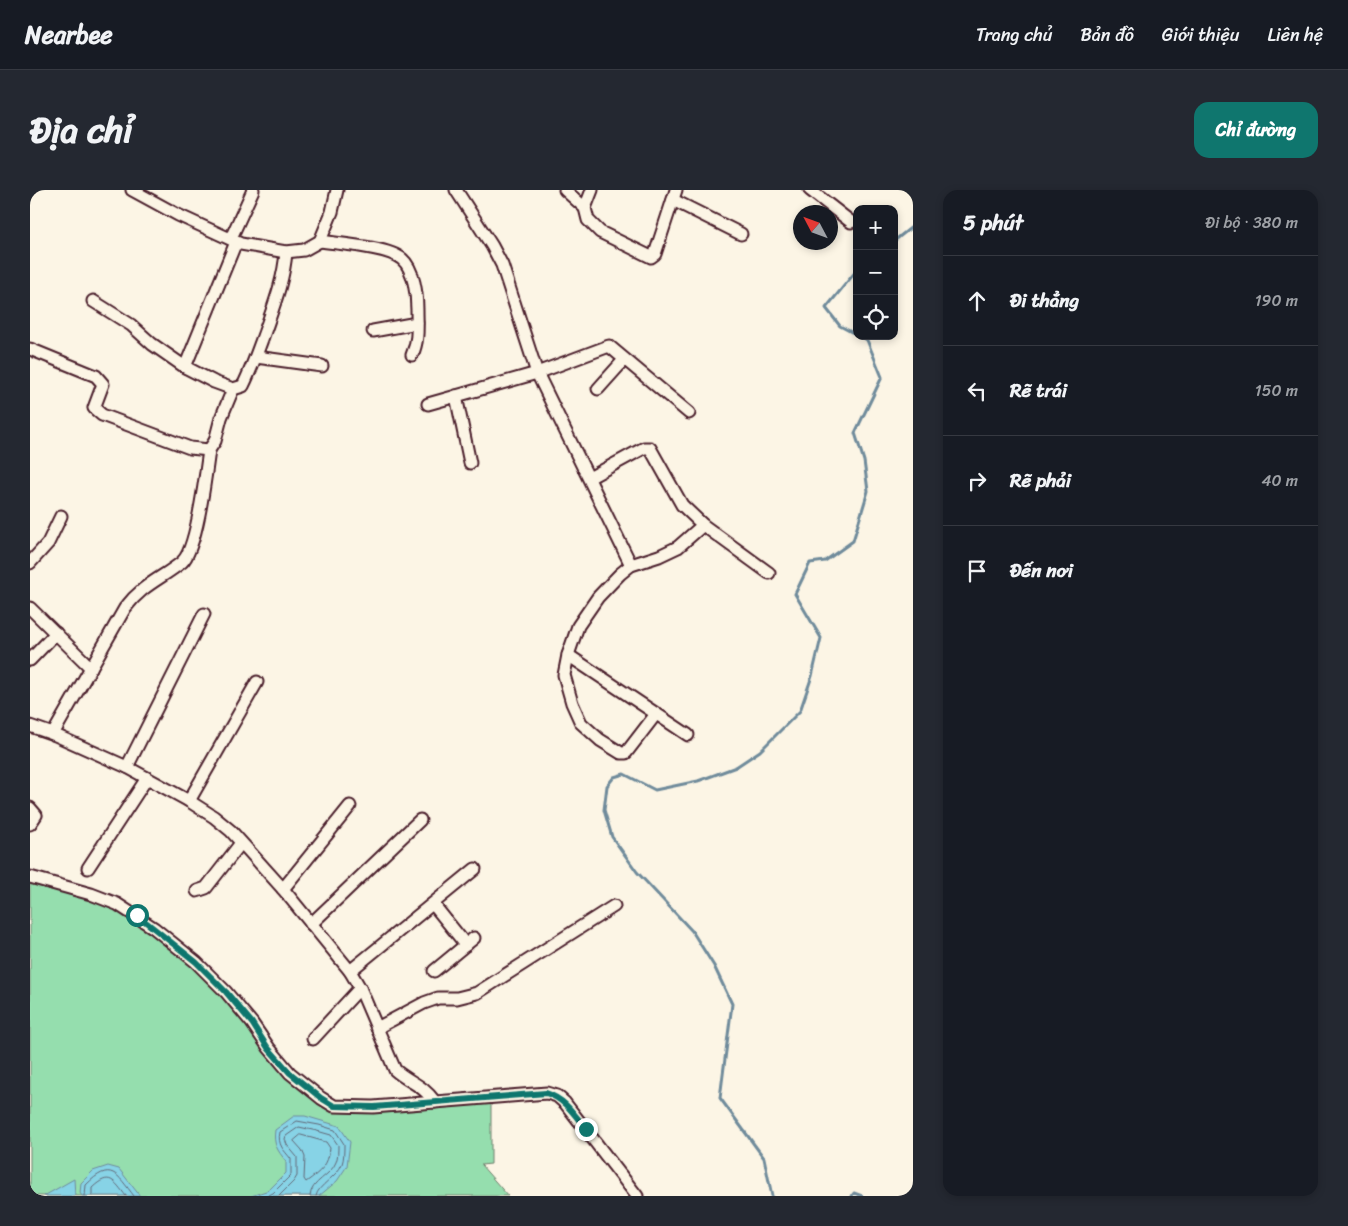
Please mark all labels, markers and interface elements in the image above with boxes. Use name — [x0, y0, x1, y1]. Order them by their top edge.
text: Nearbee — [25, 14, 113, 56]
text: Trang chủ — [976, 19, 1052, 51]
text: Bản đồ — [1080, 19, 1134, 51]
text: Giới thiệu — [1162, 19, 1239, 51]
text: Liên hệ — [1267, 19, 1323, 51]
text: Địa chỉ — [30, 99, 133, 161]
button: Chỉ đường — [1194, 102, 1318, 158]
text: 5 phút — [963, 204, 1023, 242]
north arrow — [793, 205, 838, 250]
map controls — [853, 205, 898, 340]
button: + — [853, 205, 898, 250]
text: Đi bộ · 380 m — [1205, 208, 1298, 237]
button: − — [853, 250, 898, 295]
text: Đi thẳng — [1010, 284, 1079, 317]
text: 190 m — [1255, 286, 1298, 315]
icon: ahead — [963, 287, 991, 315]
button: locate — [853, 295, 898, 340]
text: Rẽ trái — [1010, 374, 1067, 407]
text: 150 m — [1255, 376, 1298, 405]
icon: left — [963, 377, 991, 405]
text: Rẽ phải — [1010, 464, 1071, 497]
text: 40 m — [1261, 466, 1298, 495]
icon: right — [963, 467, 991, 495]
text: Đến nơi — [1010, 554, 1073, 587]
icon: arrive — [963, 557, 991, 585]
route start — [126, 904, 149, 927]
route end — [575, 1118, 598, 1141]

